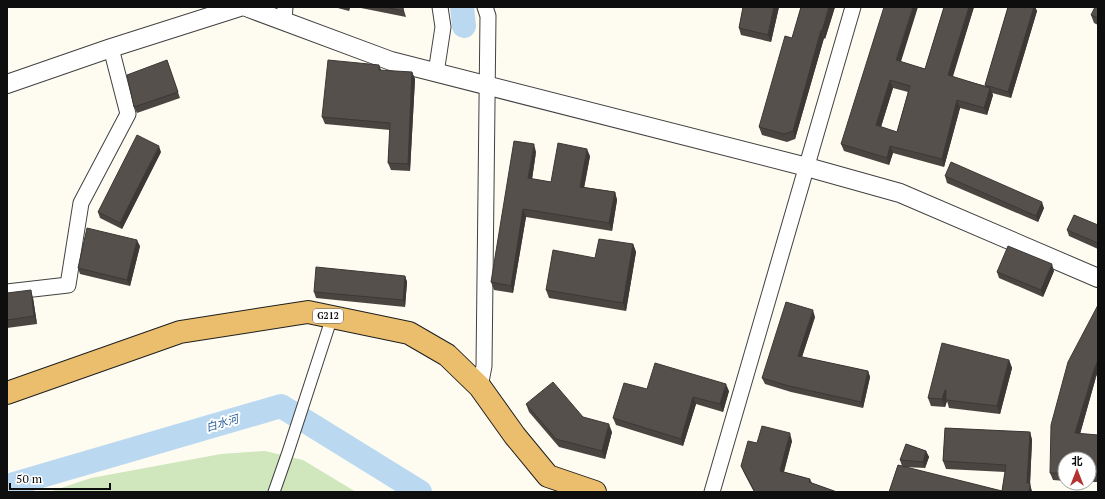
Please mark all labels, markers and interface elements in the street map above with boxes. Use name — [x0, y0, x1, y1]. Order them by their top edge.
road number: G212 — [313, 309, 343, 323]
water label: 白水河 — [204, 411, 242, 434]
north arrow — [1057, 451, 1097, 491]
text: 北 — [1072, 454, 1083, 468]
scale bar — [10, 465, 110, 491]
text: 50 m — [16, 471, 43, 486]

